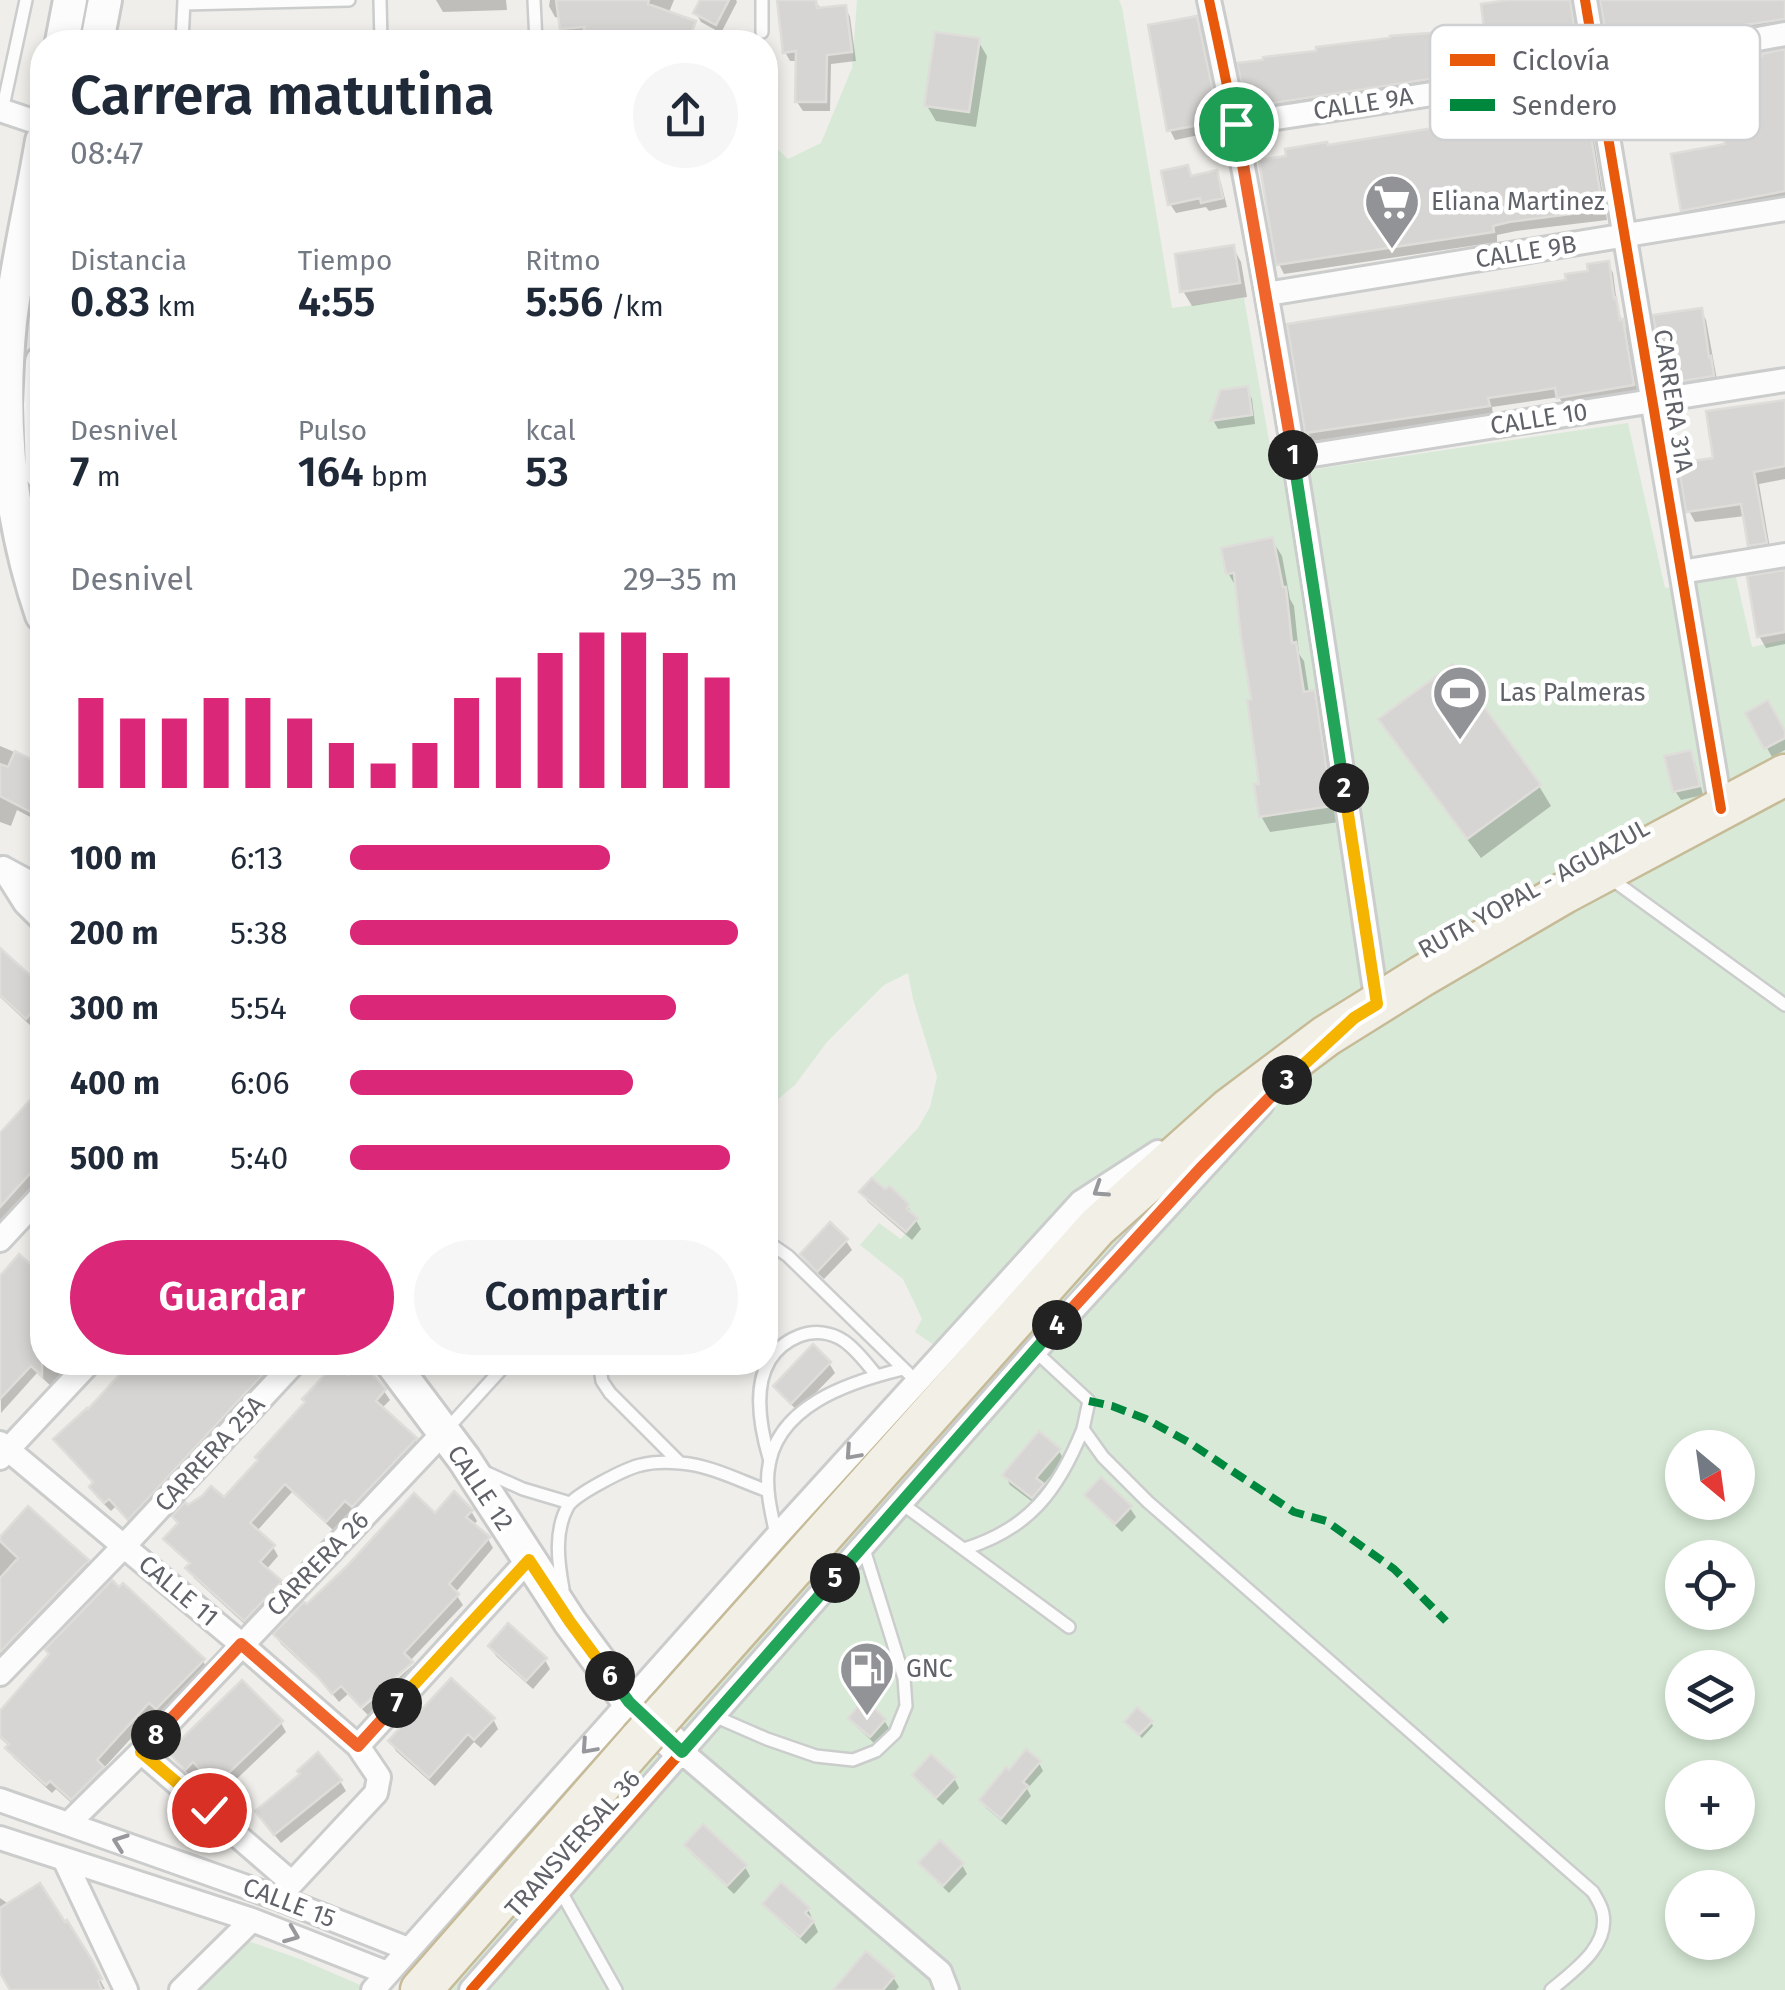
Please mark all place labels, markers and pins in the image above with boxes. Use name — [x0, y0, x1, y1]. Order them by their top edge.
pin — [1194, 82, 1279, 167]
supermarket icon: Eliana Martinez — [1362, 172, 1422, 251]
place label: Eliana Martinez — [1431, 187, 1605, 217]
pin: 1 — [1268, 430, 1318, 480]
sports icon: Las Palmeras — [1430, 663, 1490, 742]
place label: Las Palmeras — [1499, 678, 1646, 708]
pin: 2 — [1319, 763, 1369, 813]
pin: 3 — [1262, 1055, 1312, 1105]
pin: 4 — [1032, 1300, 1082, 1350]
pin: 5 — [810, 1553, 860, 1603]
fuel station icon: GNC — [837, 1639, 897, 1718]
pin: 6 — [585, 1651, 635, 1701]
place label: GNC — [906, 1654, 953, 1684]
pin: 7 — [372, 1678, 422, 1728]
pin: 8 — [131, 1710, 181, 1760]
pin — [167, 1768, 252, 1853]

